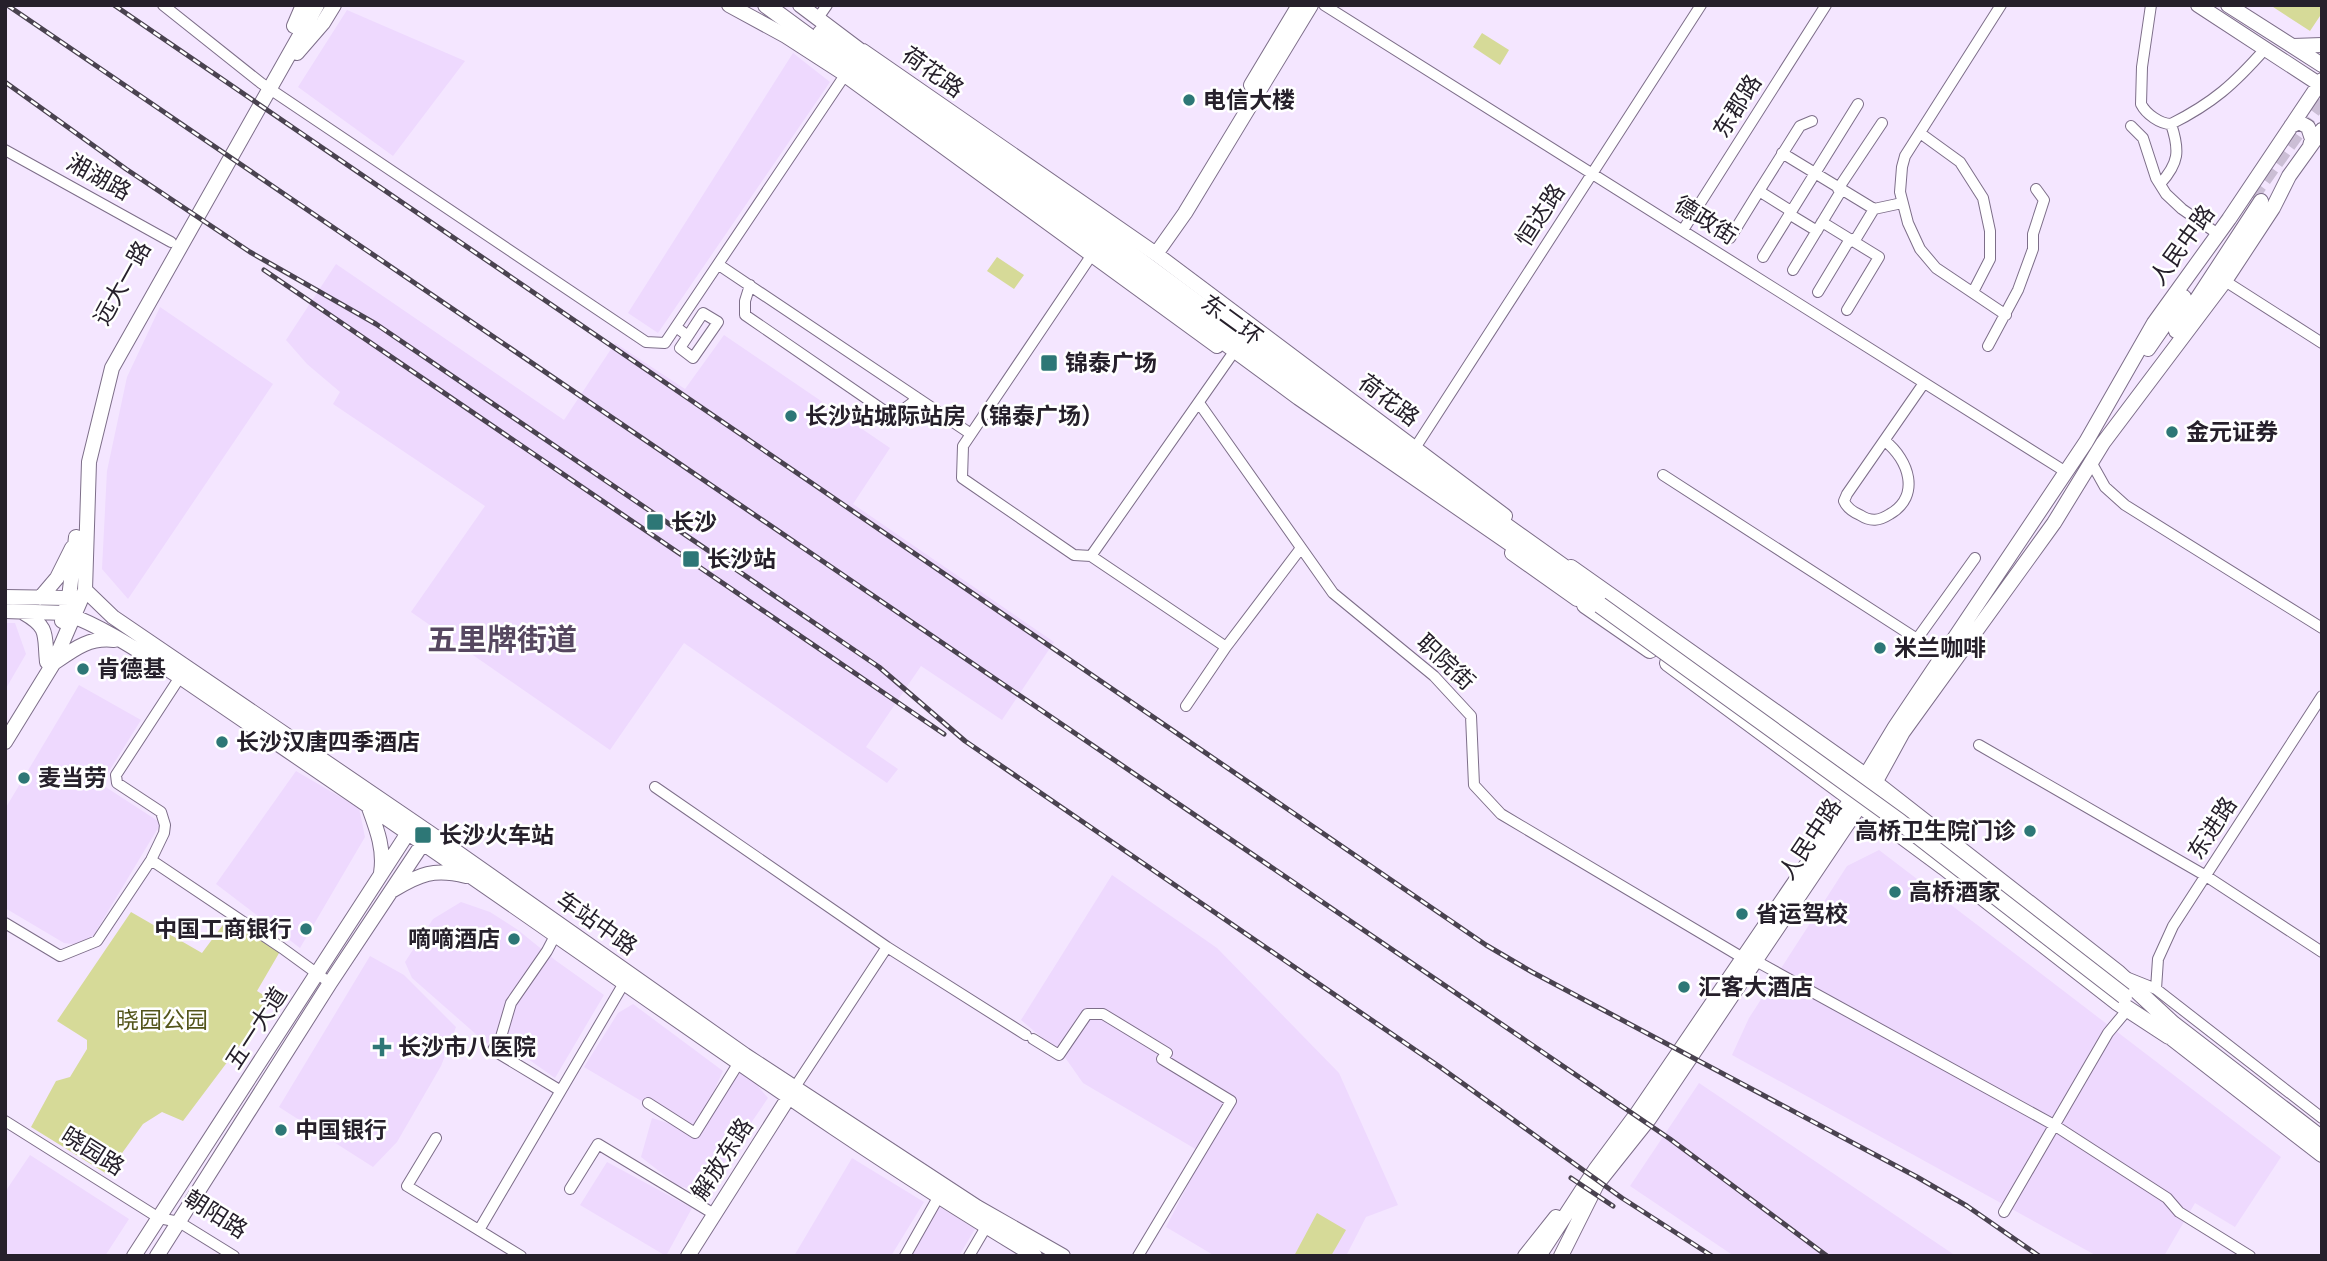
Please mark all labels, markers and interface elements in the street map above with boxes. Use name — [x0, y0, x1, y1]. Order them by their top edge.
street label: 荷花路 — [896, 38, 971, 104]
street label: 东郡路 — [1704, 68, 1768, 143]
place label: 电信大楼 — [1203, 83, 1295, 115]
marker: 电信大楼 — [1181, 92, 1197, 108]
street label: 湘湖路 — [62, 145, 137, 207]
street label: 恒达路 — [1507, 177, 1571, 252]
street label: 德政街 — [1669, 187, 1744, 251]
street label: 人民中路 — [2141, 198, 2221, 291]
street label: 远大一路 — [85, 235, 157, 331]
street label: 东二环 — [1195, 286, 1270, 352]
place label: 锦泰广场 — [1065, 346, 1157, 378]
marker: 锦泰广场 — [1039, 353, 1059, 373]
street label: 荷花路 — [1352, 366, 1427, 433]
place label: 长沙站城际站房（锦泰广场） — [805, 399, 1104, 431]
marker: 长沙站城际站房（锦泰广场） — [783, 408, 799, 424]
place label: 金元证券 — [2186, 415, 2278, 447]
marker: 金元证券 — [2164, 424, 2180, 440]
place label: 长沙 — [671, 505, 717, 537]
marker: 长沙 — [645, 512, 665, 532]
place label: 长沙站 — [707, 542, 776, 574]
marker: 长沙站 — [681, 549, 701, 569]
district label: 五里牌街道 — [427, 618, 577, 659]
street label: 职院街 — [1411, 626, 1483, 696]
place label: 米兰咖啡 — [1894, 631, 1986, 663]
marker: 米兰咖啡 — [1872, 640, 1888, 656]
place label: 肯德基 — [97, 652, 166, 684]
marker: 肯德基 — [75, 661, 91, 677]
place label: 长沙汉唐四季酒店 — [236, 725, 420, 757]
marker: 长沙汉唐四季酒店 — [214, 734, 230, 750]
place label: 麦当劳 — [38, 761, 107, 793]
marker: 麦当劳 — [16, 770, 32, 786]
street label: 东进路 — [2179, 790, 2243, 865]
street label: 人民中路 — [1770, 791, 1848, 886]
place label: 高桥卫生院门诊 — [1855, 814, 2017, 846]
place label: 长沙火车站 — [439, 818, 554, 850]
marker: 高桥卫生院门诊 — [2022, 823, 2038, 839]
marker: 长沙火车站 — [413, 825, 433, 845]
place label: 高桥酒家 — [1909, 875, 2001, 907]
street label: 车站中路 — [551, 883, 644, 962]
marker: 高桥酒家 — [1887, 884, 1903, 900]
place label: 省运驾校 — [1756, 897, 1848, 929]
marker: 省运驾校 — [1734, 906, 1750, 922]
place label: 中国工商银行 — [154, 912, 292, 944]
marker: 中国工商银行 — [298, 921, 314, 937]
place label: 嘀嘀酒店 — [408, 922, 500, 954]
marker: 嘀嘀酒店 — [506, 931, 522, 947]
place label: 汇客大酒店 — [1698, 970, 1813, 1002]
marker: 汇客大酒店 — [1676, 979, 1692, 995]
street label: 五一大道 — [217, 980, 294, 1075]
park label: 晓园公园 — [116, 1003, 208, 1035]
place label: 长沙市八医院 — [398, 1030, 536, 1062]
marker: 长沙市八医院 — [372, 1037, 392, 1057]
street label: 解放东路 — [683, 1111, 760, 1206]
place label: 中国银行 — [295, 1113, 387, 1145]
street label: 晓园路 — [56, 1118, 131, 1182]
marker: 中国银行 — [273, 1122, 289, 1138]
street label: 朝阳路 — [179, 1181, 254, 1245]

